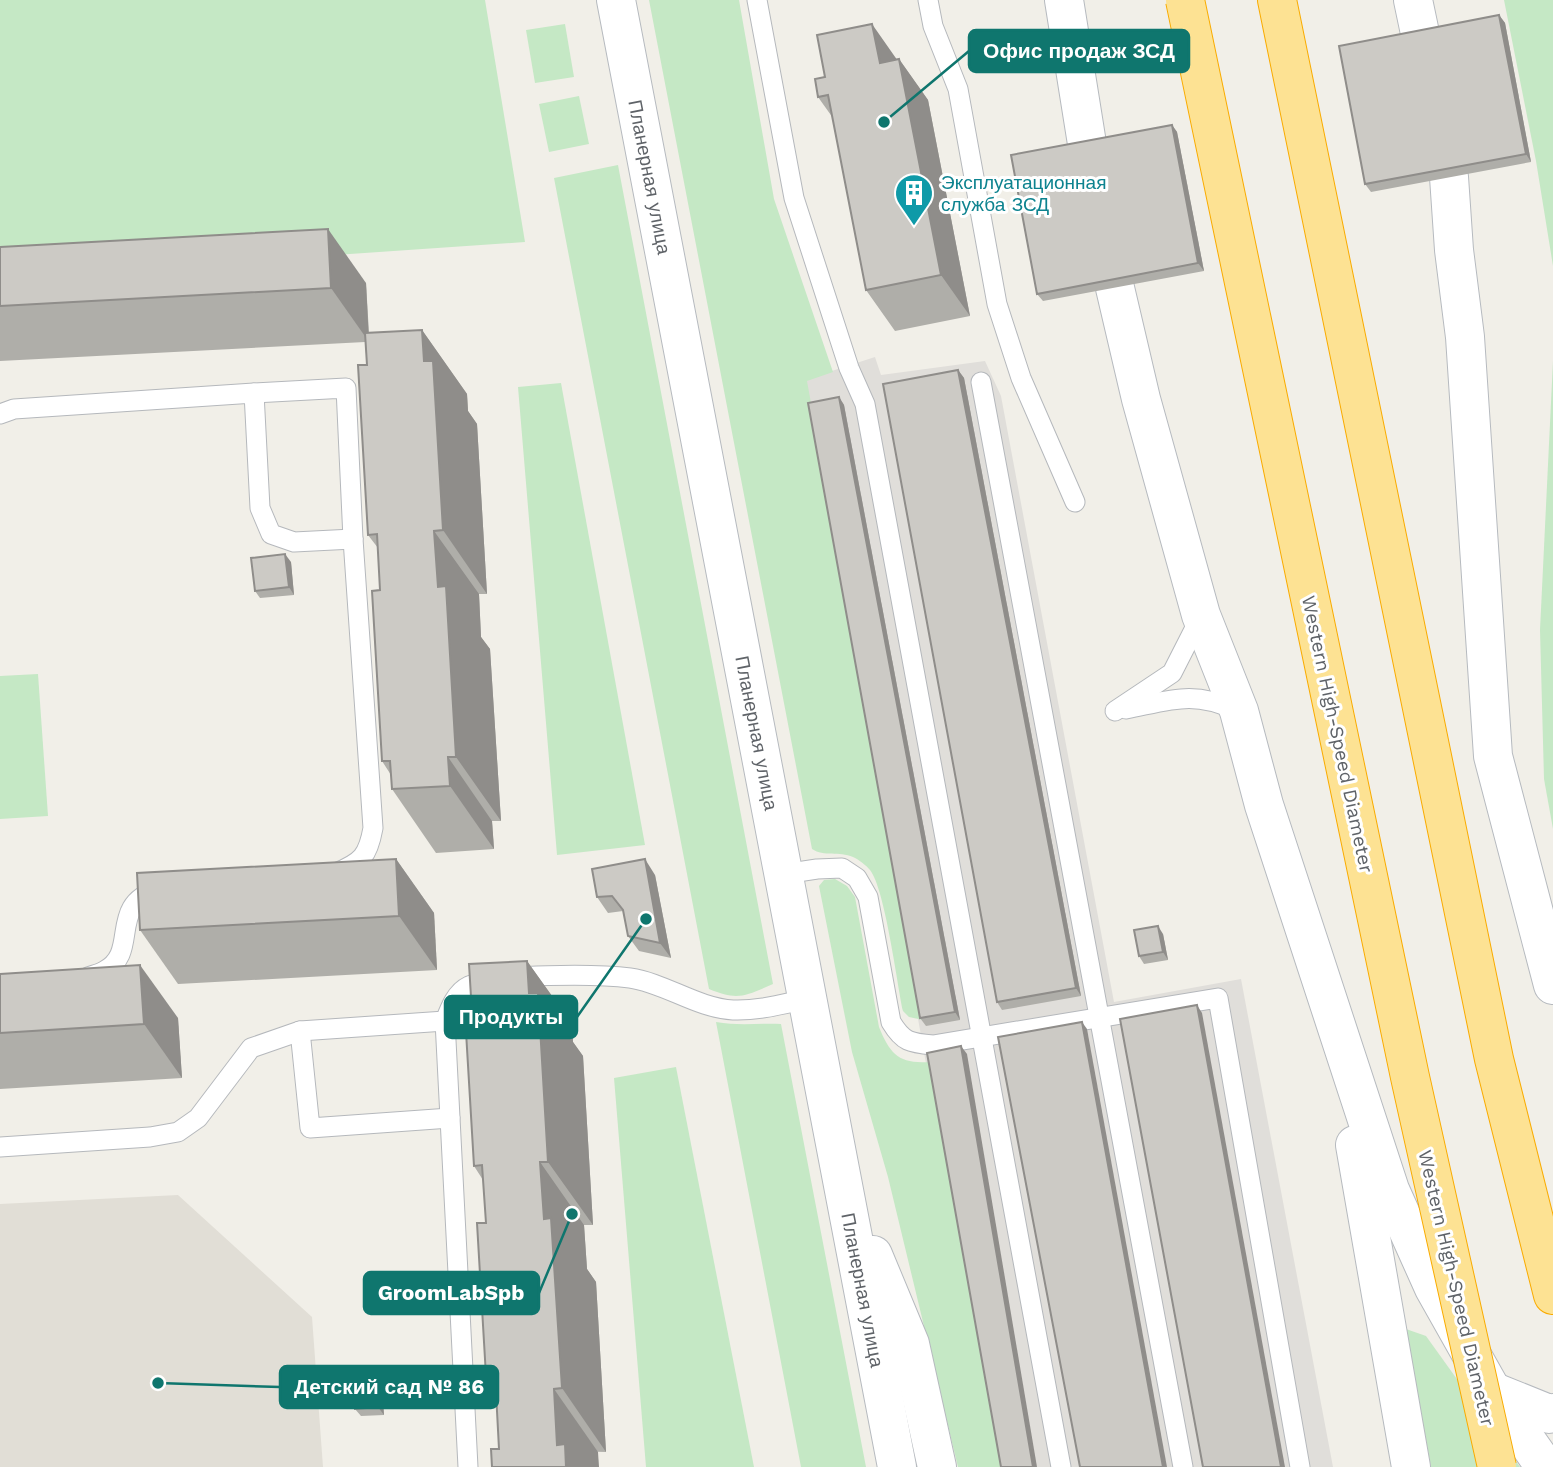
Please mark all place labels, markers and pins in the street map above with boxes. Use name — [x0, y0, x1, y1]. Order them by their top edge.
callout: Офис продаж ЗСД — [969, 30, 1189, 72]
place label: Эксплуатационная служба ЗСД — [941, 171, 1106, 216]
building icon: Эксплуатационная служба ЗСД — [893, 172, 935, 227]
callout: Продукты — [445, 996, 577, 1038]
callout: GroomLabSpb — [364, 1272, 539, 1314]
callout: Детский сад № 86 — [280, 1366, 498, 1408]

